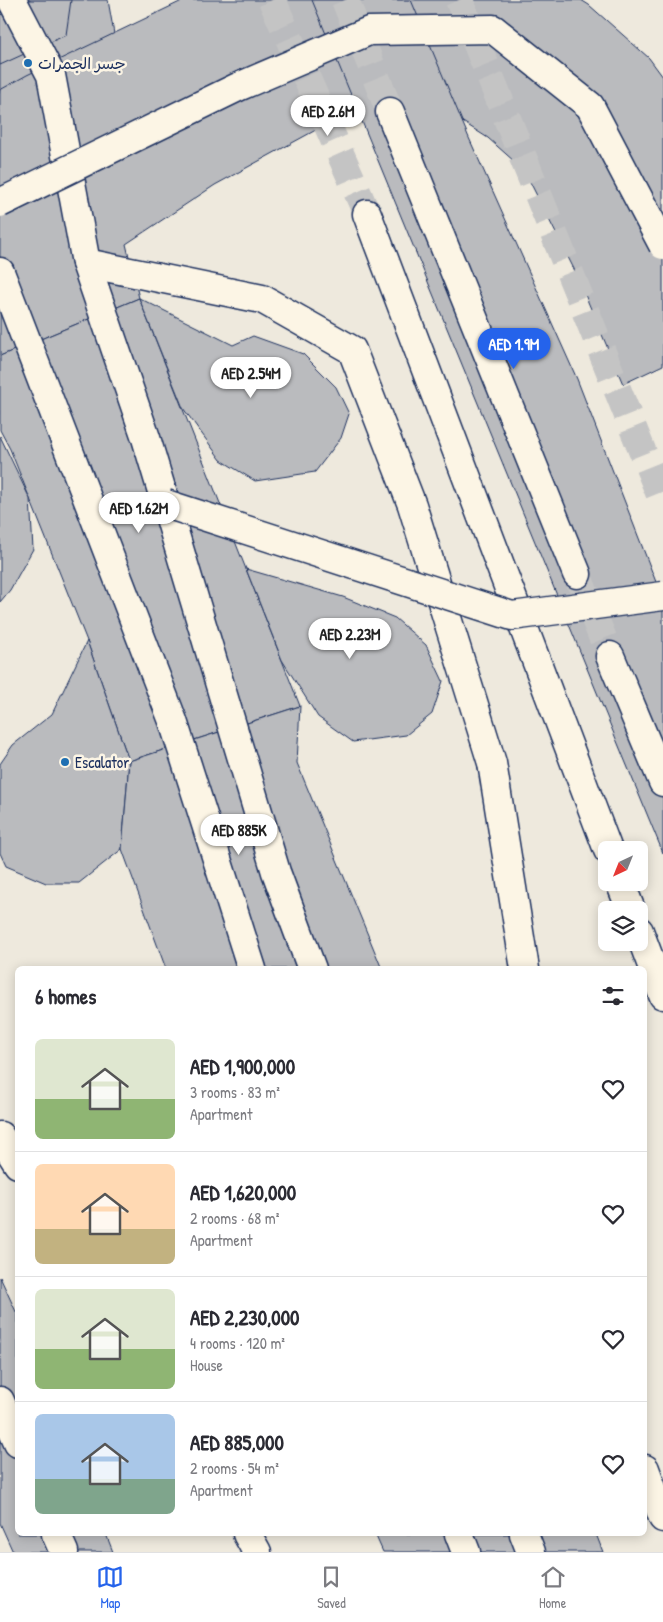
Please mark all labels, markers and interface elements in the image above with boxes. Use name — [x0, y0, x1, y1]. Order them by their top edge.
place label: جسر الجمرات — [38, 52, 126, 74]
marker: جسر الجمرات — [22, 57, 34, 69]
pin: AED 2.6M — [276, 94, 380, 137]
text: AED 2.6M — [302, 100, 354, 122]
pin: AED 1.9M — [462, 328, 566, 370]
text: AED 1.9M — [489, 333, 539, 355]
pin: AED 2.54M — [194, 356, 308, 399]
text: AED 2.54M — [221, 362, 281, 384]
pin: AED 1.62M — [82, 492, 196, 534]
text: AED 1.62M — [110, 497, 168, 519]
pin: AED 2.23M — [293, 618, 407, 660]
text: AED 2.23M — [319, 623, 381, 645]
place label: Escalator — [75, 751, 129, 773]
marker: Escalator — [59, 756, 71, 768]
pin: AED 885K — [187, 814, 291, 856]
text: AED 885K — [211, 819, 267, 841]
north arrow — [598, 841, 648, 891]
map controls — [598, 841, 648, 951]
button: layers — [598, 901, 648, 951]
text: 6 homes — [35, 982, 96, 1011]
icon: filters — [599, 982, 627, 1010]
text: AED 1,900,000 — [190, 1052, 295, 1081]
icon: home — [75, 1059, 135, 1119]
icon: heart — [599, 1075, 627, 1103]
text: 3 rooms · 83 m² — [190, 1081, 280, 1103]
text: Apartment — [190, 1103, 253, 1125]
text: AED 1,620,000 — [190, 1178, 296, 1207]
icon: home — [75, 1184, 135, 1244]
icon: heart — [599, 1200, 627, 1228]
text: 2 rooms · 68 m² — [190, 1207, 279, 1229]
text: Apartment — [190, 1229, 253, 1251]
text: AED 2,230,000 — [190, 1303, 300, 1332]
icon: home — [75, 1309, 135, 1369]
icon: heart — [599, 1325, 627, 1353]
text: 4 rooms · 120 m² — [190, 1332, 285, 1354]
text: House — [190, 1354, 223, 1376]
text: AED 885,000 — [190, 1428, 284, 1457]
icon: home — [75, 1434, 135, 1494]
icon: heart — [599, 1450, 627, 1478]
text: 2 rooms · 54 m² — [190, 1457, 279, 1479]
text: Apartment — [190, 1479, 253, 1501]
tab: Map — [96, 1563, 124, 1612]
tab: Saved — [317, 1563, 346, 1612]
tab: Home — [539, 1563, 567, 1612]

